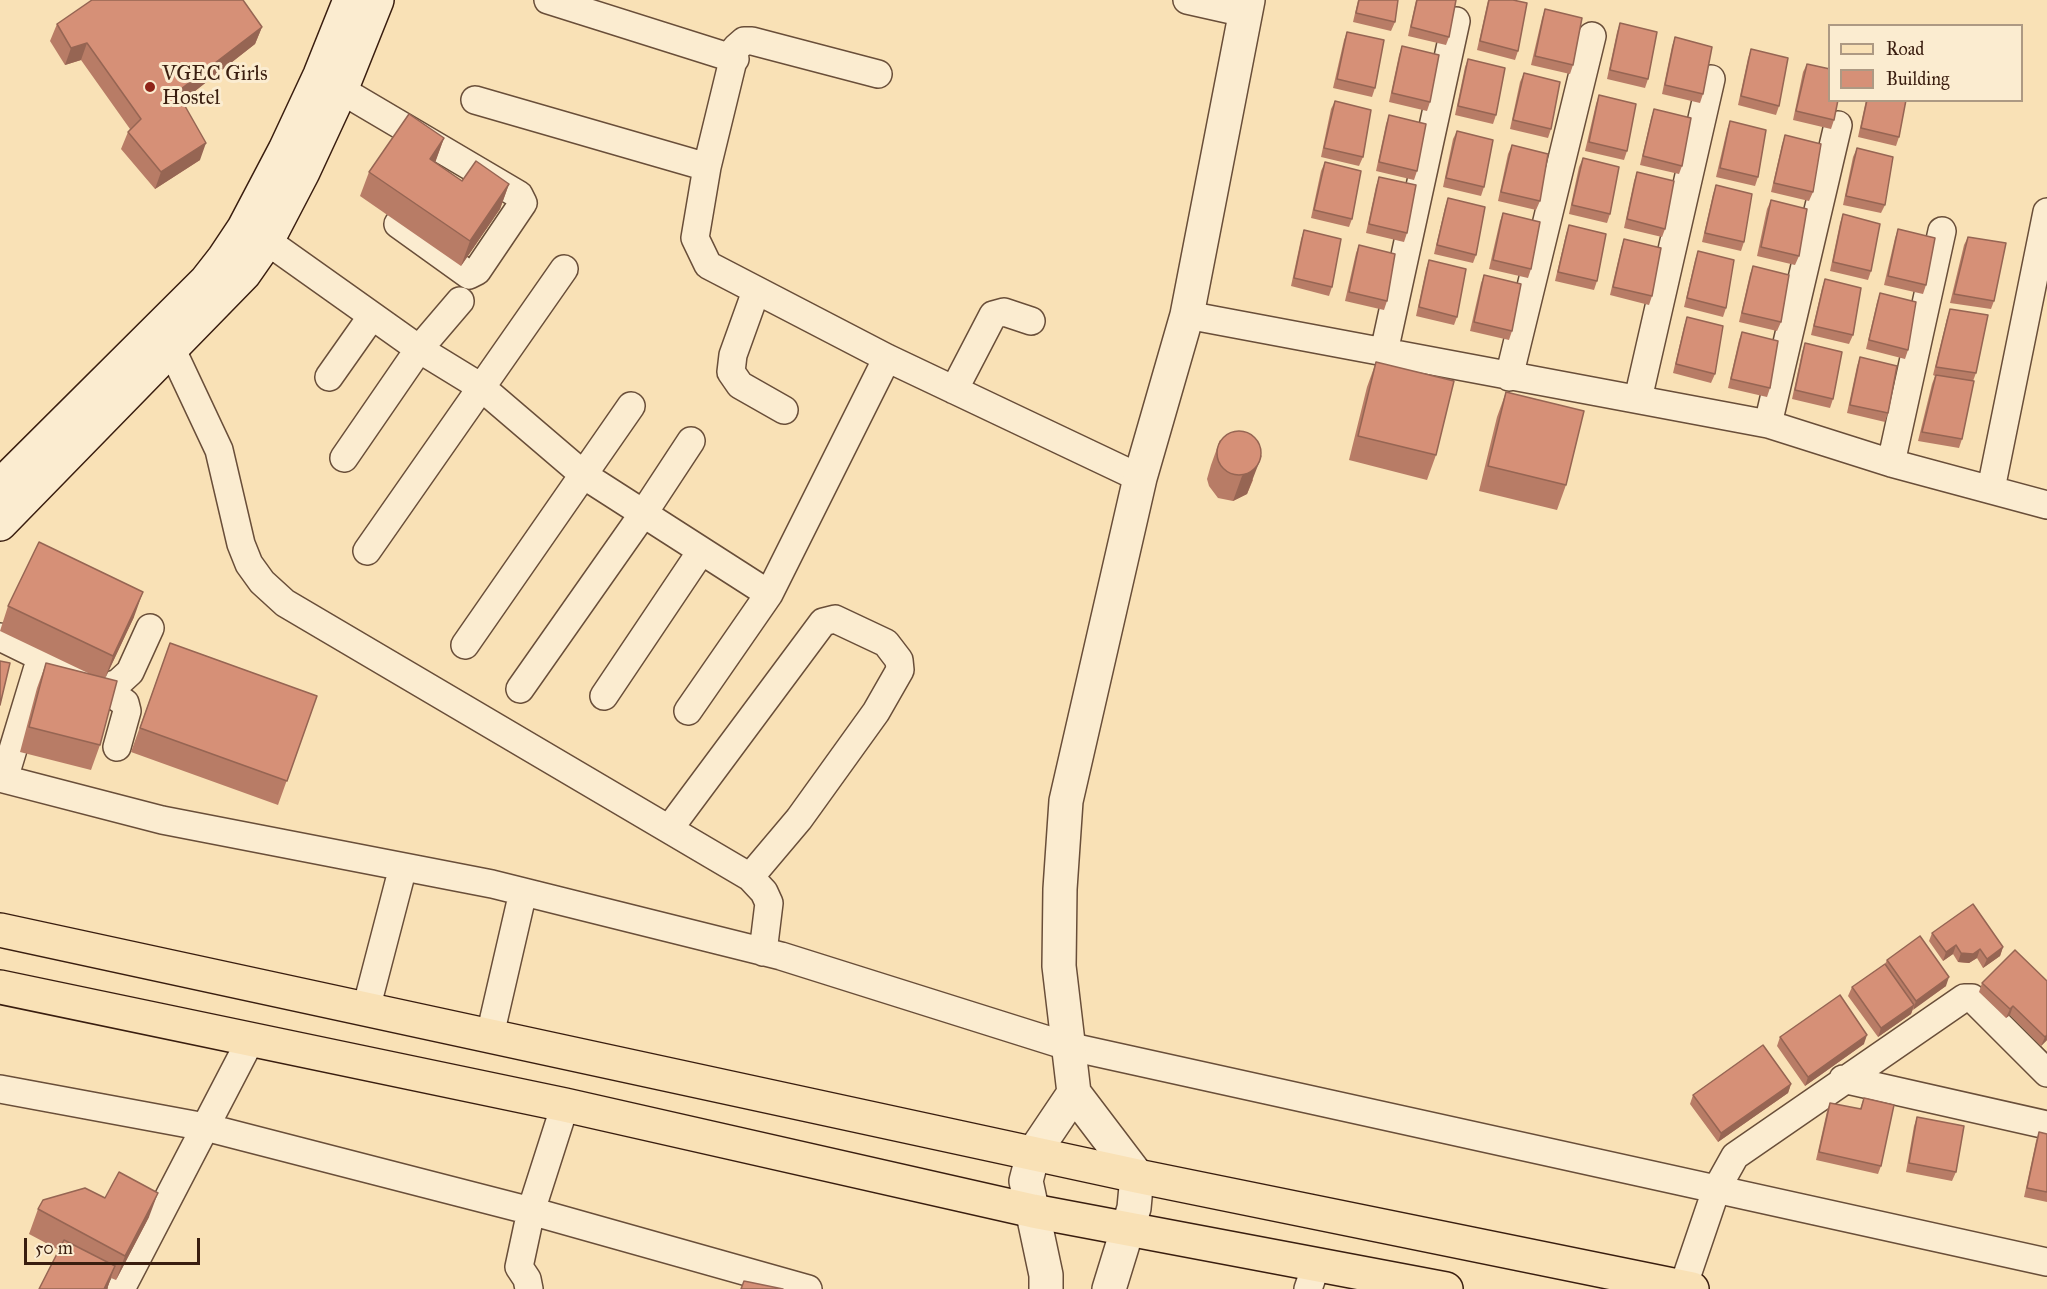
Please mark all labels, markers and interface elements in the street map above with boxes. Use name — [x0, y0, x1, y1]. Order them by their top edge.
legend — [1828, 24, 2023, 102]
text: Road — [1886, 38, 1924, 60]
place label: VGEC Girls Hostel — [162, 62, 268, 112]
text: Building — [1886, 68, 1949, 90]
marker: VGEC Girls Hostel — [143, 80, 157, 94]
scale bar — [27, 1226, 202, 1264]
text: 50 m — [35, 1237, 73, 1259]

